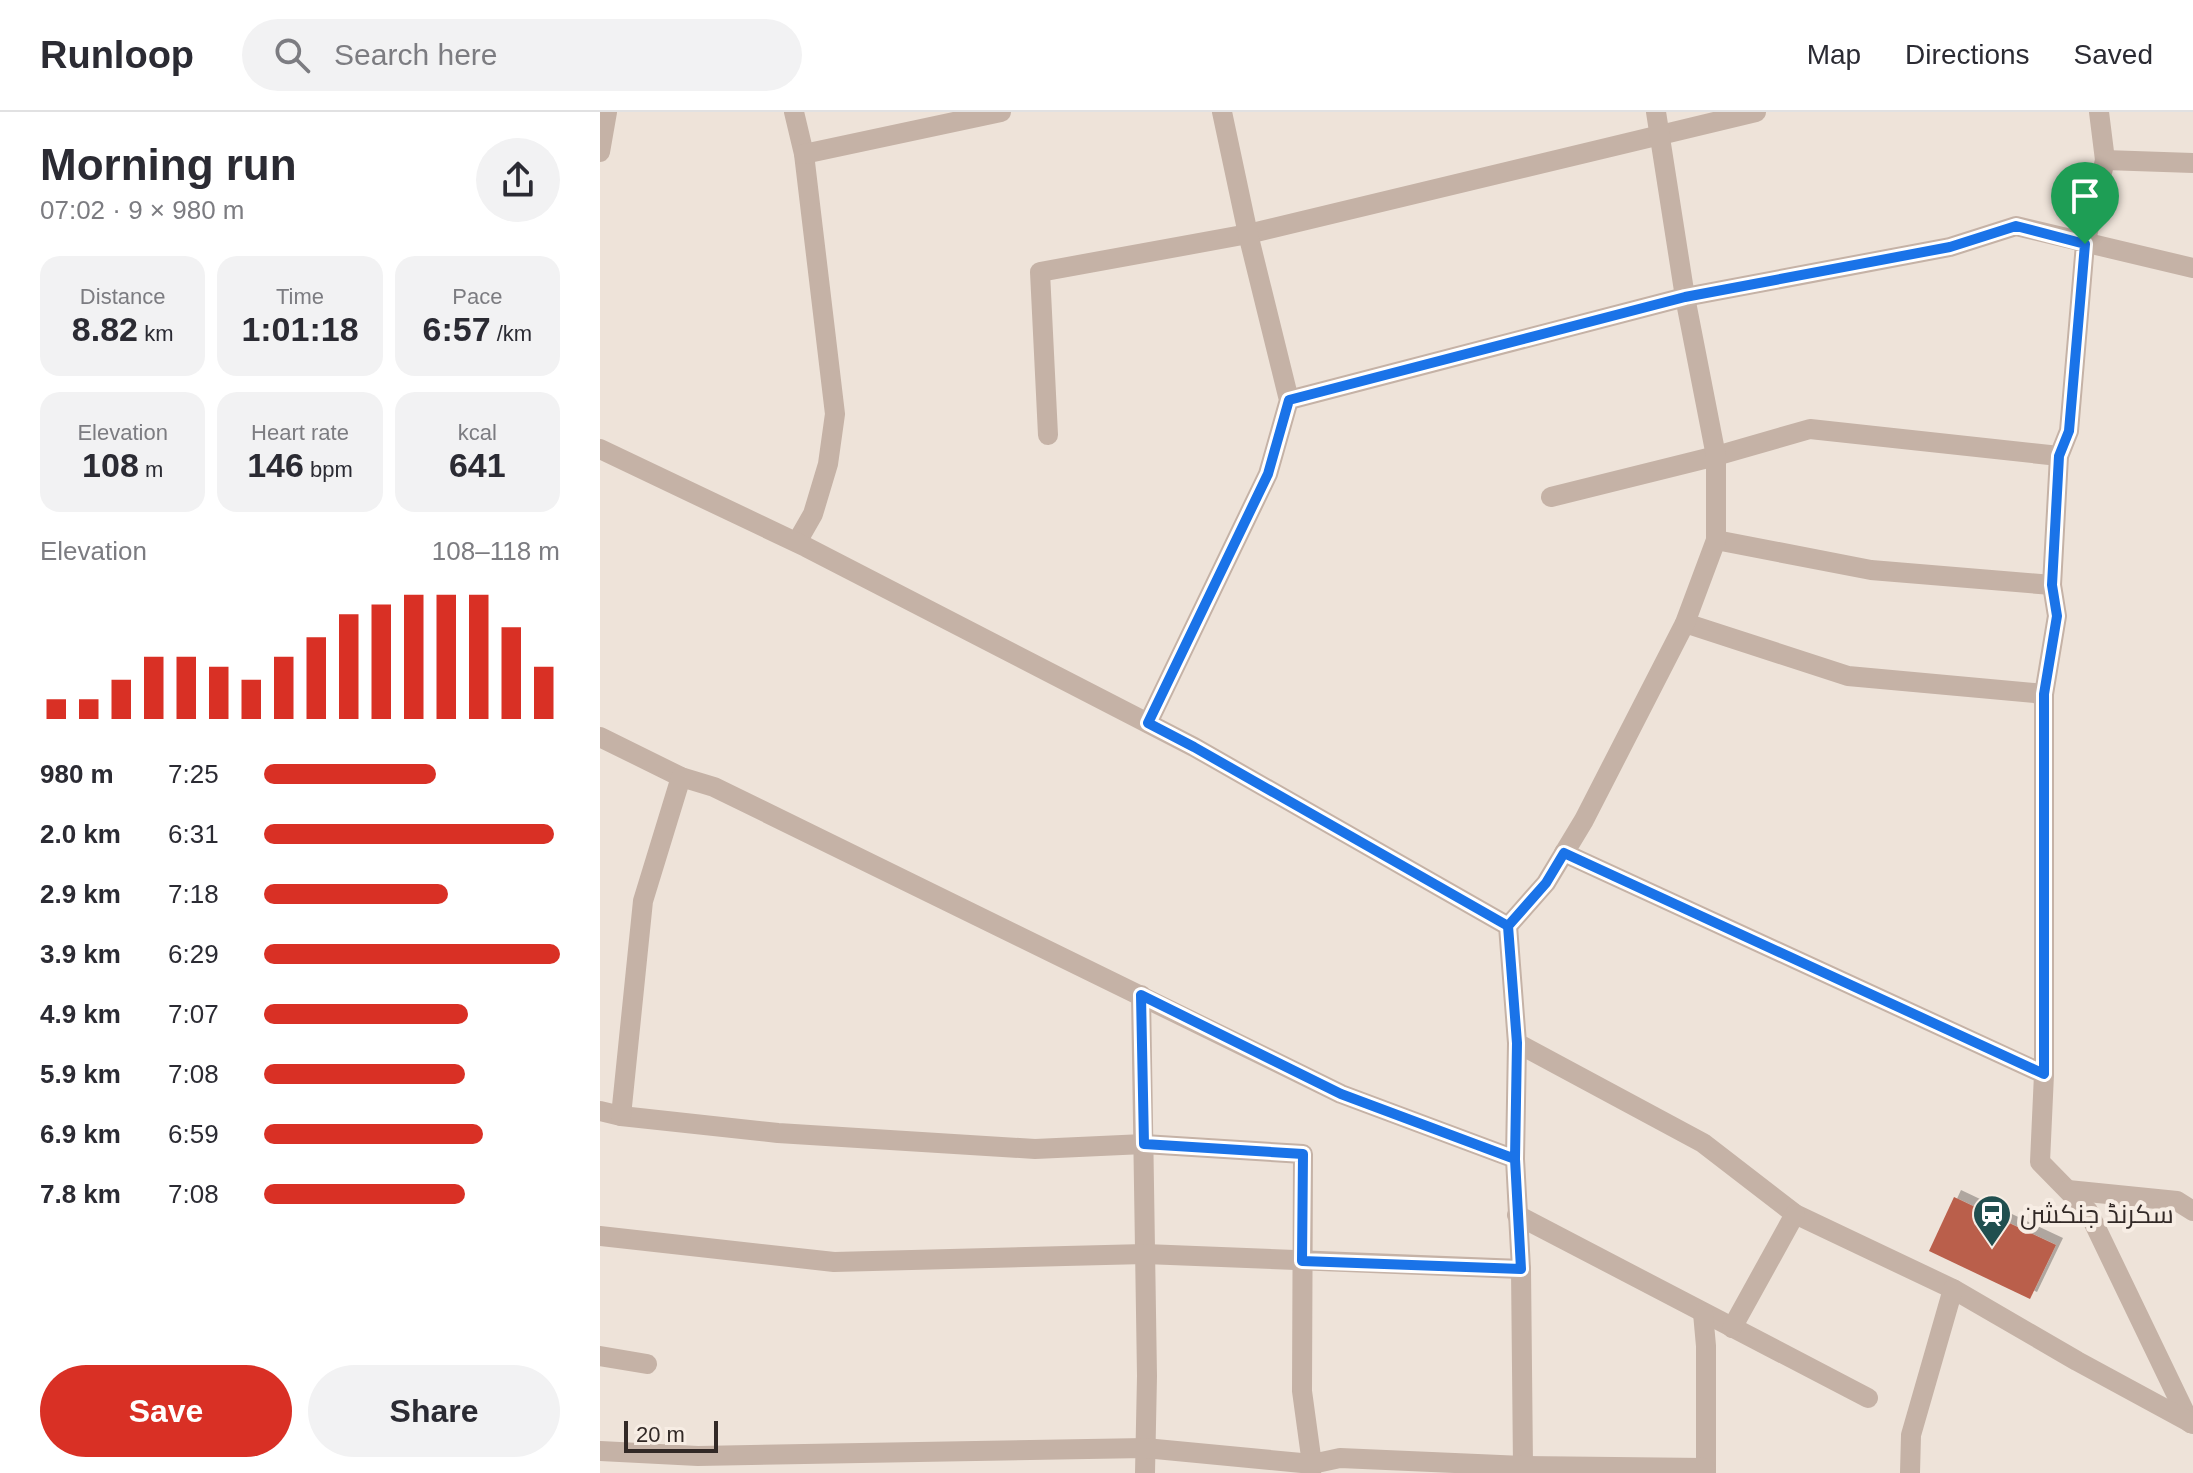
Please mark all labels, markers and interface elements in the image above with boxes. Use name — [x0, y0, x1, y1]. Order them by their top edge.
search box — [242, 19, 802, 91]
icon: search — [270, 33, 314, 77]
text: Runloop — [40, 34, 194, 76]
text: Search here — [334, 38, 498, 71]
text: Map — [1807, 39, 1861, 70]
text: Directions — [1905, 39, 2030, 70]
text: Saved — [2074, 39, 2153, 70]
button: share — [476, 138, 560, 222]
text: Morning run — [40, 140, 297, 189]
pin — [2051, 162, 2119, 244]
icon: arrive — [2063, 174, 2107, 218]
text: 07:02 · 9 × 980 m — [40, 195, 245, 225]
text: Distance — [80, 284, 165, 309]
text: Time — [276, 284, 324, 309]
text: Pace — [452, 284, 502, 309]
text: 8.82 — [72, 310, 138, 348]
text: 1:01:18 — [241, 310, 359, 348]
text: 6:57 — [423, 310, 491, 348]
text: km — [138, 321, 173, 346]
text: /km — [491, 321, 532, 346]
text: Elevation — [77, 420, 168, 445]
text: Heart rate — [251, 420, 349, 445]
text: kcal — [458, 420, 497, 445]
text: 108 — [82, 446, 139, 484]
text: 146 — [247, 446, 304, 484]
text: 641 — [449, 446, 506, 484]
text: m — [139, 457, 163, 482]
text: bpm — [304, 457, 353, 482]
text: Elevation — [40, 536, 147, 566]
text: 108–118 m — [432, 536, 560, 566]
text: 980 m — [40, 759, 114, 789]
text: 7:25 — [168, 759, 219, 789]
text: 2.0 km — [40, 819, 121, 849]
text: 6:31 — [168, 819, 219, 849]
text: 2.9 km — [40, 879, 121, 909]
text: 7:18 — [168, 879, 219, 909]
text: 3.9 km — [40, 939, 121, 969]
text: 6:29 — [168, 939, 219, 969]
text: 4.9 km — [40, 999, 121, 1029]
text: 7:07 — [168, 999, 219, 1029]
text: 5.9 km — [40, 1059, 121, 1089]
text: 7:08 — [168, 1059, 219, 1089]
text: 6.9 km — [40, 1119, 121, 1149]
text: 6:59 — [168, 1119, 219, 1149]
text: 7.8 km — [40, 1179, 121, 1209]
text: 7:08 — [168, 1179, 219, 1209]
station icon: سکرنڈ جنکشن — [1971, 1193, 2013, 1248]
place label: سکرنڈ جنکشن — [2020, 1199, 2174, 1230]
button: Save — [40, 1365, 292, 1457]
button: Share — [308, 1365, 560, 1457]
scale bar — [624, 1417, 718, 1453]
text: 20 m — [636, 1422, 685, 1447]

